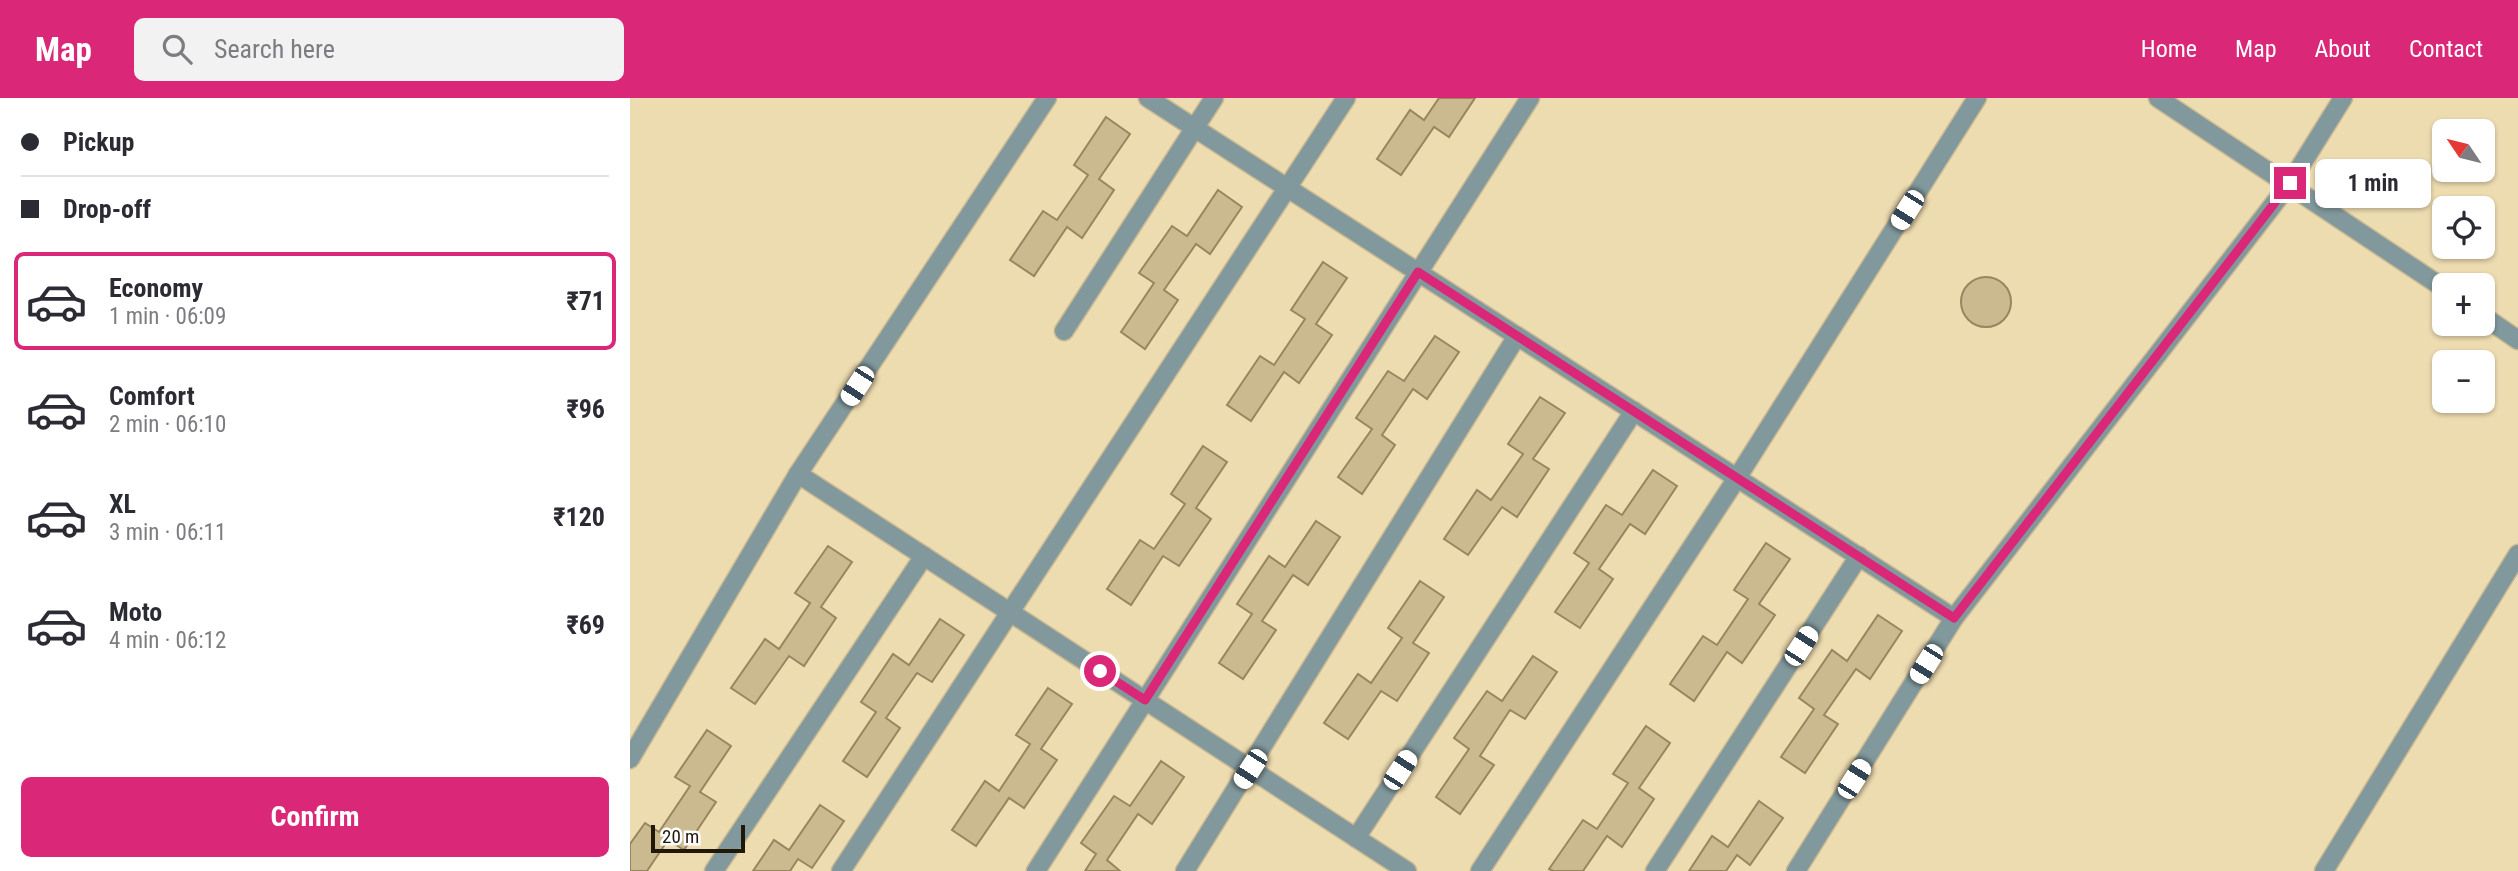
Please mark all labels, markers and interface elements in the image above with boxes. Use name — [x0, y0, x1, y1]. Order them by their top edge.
search box — [134, 18, 624, 81]
text: Map — [35, 30, 92, 69]
icon: search — [158, 30, 196, 68]
text: Search here — [214, 34, 335, 64]
text: Home — [2141, 35, 2197, 63]
text: Map — [2235, 35, 2277, 63]
text: About — [2315, 35, 2371, 63]
text: Contact — [2409, 35, 2483, 63]
north arrow — [2432, 119, 2496, 182]
map controls — [2432, 119, 2495, 413]
text: Pickup — [63, 127, 134, 157]
callout: 1 min — [2314, 158, 2430, 208]
route end — [2274, 167, 2306, 199]
text: 1 min — [2347, 170, 2399, 197]
car — [1887, 187, 1928, 233]
text: Drop-off — [63, 194, 151, 224]
button: locate — [2432, 196, 2495, 259]
icon: car — [25, 270, 88, 333]
text: Economy — [109, 273, 203, 303]
button: + — [2432, 273, 2495, 336]
text: ₹71 — [566, 286, 605, 316]
text: 1 min · 06:09 — [109, 303, 226, 330]
button: − — [2432, 350, 2495, 413]
car — [837, 363, 878, 409]
icon: car — [25, 378, 88, 441]
text: Comfort — [109, 381, 195, 411]
text: ₹96 — [566, 394, 605, 424]
text: 2 min · 06:10 — [109, 411, 226, 438]
icon: car — [25, 486, 88, 549]
text: XL — [109, 489, 136, 519]
text: ₹120 — [553, 502, 605, 532]
text: 3 min · 06:11 — [109, 519, 226, 546]
icon: car — [25, 594, 88, 657]
text: Moto — [109, 597, 162, 627]
text: ₹69 — [566, 610, 605, 640]
car — [1781, 623, 1822, 669]
text: 4 min · 06:12 — [109, 627, 226, 654]
car — [1906, 641, 1947, 687]
route start — [1084, 655, 1116, 687]
car — [1230, 746, 1271, 792]
car — [1380, 747, 1421, 793]
car — [1834, 756, 1875, 802]
button: Confirm — [21, 777, 609, 857]
scale bar — [651, 822, 746, 854]
text: 20 m — [662, 825, 699, 848]

